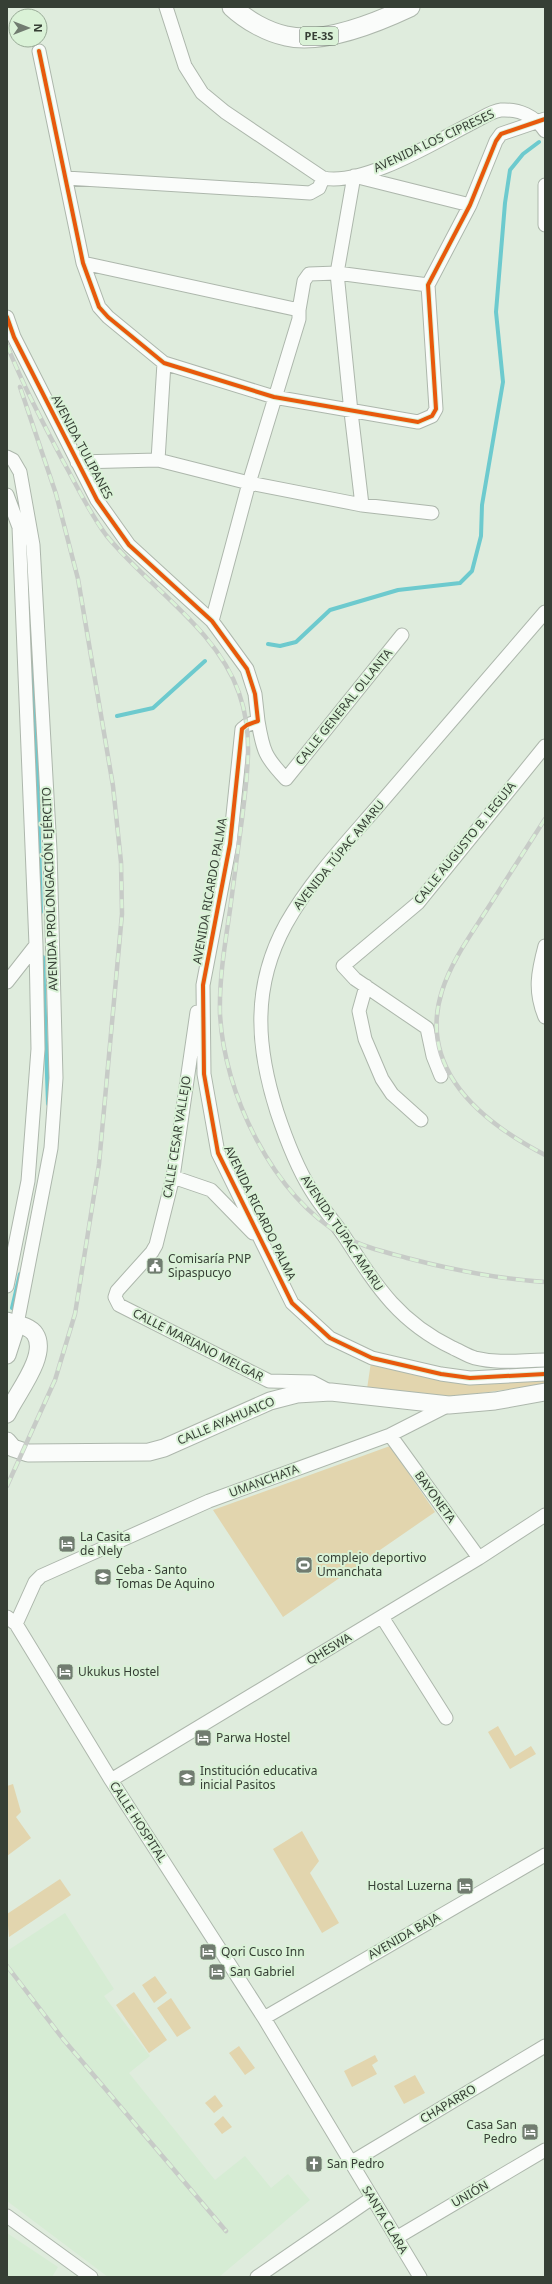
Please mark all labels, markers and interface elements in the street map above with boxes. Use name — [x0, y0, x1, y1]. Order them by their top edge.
north arrow — [8, 8, 48, 48]
text: N — [31, 24, 46, 32]
road number: PE-3S — [300, 27, 338, 45]
street label: AVENIDA LOS CIPRESES — [371, 105, 497, 176]
street label: AVENIDA TULIPANES — [48, 392, 117, 502]
street label: CALLE GENERAL OLLANTA — [291, 645, 396, 769]
street label: CALLE AUGUSTO B. LEGUIA — [410, 778, 520, 908]
street label: AVENIDA PROLONGACIÓN EJÉRCITO — [37, 787, 62, 991]
street label: AVENIDA TÚPAC AMARU — [289, 796, 388, 913]
street label: AVENIDA RICARDO PALMA — [188, 816, 231, 965]
street label: CALLE CESAR VALLEJO — [158, 1074, 195, 1199]
street label: AVENIDA RICARDO PALMA — [220, 1142, 301, 1283]
street label: AVENIDA TÚPAC AMARU — [297, 1171, 388, 1294]
place label: Comisaría PNP Sipaspucyo — [168, 1250, 251, 1281]
public building icon: Comisaría PNP Sipaspucyo — [145, 1256, 165, 1276]
street label: CALLE MARIANO MELGAR — [130, 1304, 267, 1385]
street label: CALLE AYAHUAICO — [174, 1392, 277, 1449]
street label: UMANCHATA — [227, 1460, 301, 1501]
street label: BAYONETA — [411, 1467, 460, 1526]
place label: La Casita de Nely — [80, 1528, 130, 1559]
hotel icon: La Casita de Nely — [57, 1534, 77, 1554]
place label: complejo deportivo Umanchata — [317, 1549, 427, 1580]
sports icon: complejo deportivo Umanchata — [294, 1555, 314, 1575]
place label: Ceba - Santo Tomas De Aquino — [116, 1561, 215, 1592]
school or university icon: Ceba - Santo Tomas De Aquino — [93, 1567, 113, 1587]
street label: QHESWA — [303, 1628, 355, 1669]
hotel icon: Ukukus Hostel — [55, 1662, 75, 1682]
place label: Ukukus Hostel — [78, 1663, 159, 1680]
hotel icon: Parwa Hostel — [193, 1728, 213, 1748]
place label: Parwa Hostel — [216, 1729, 290, 1746]
place label: Institución educativa inicial Pasitos — [200, 1762, 317, 1793]
school or university icon: Institución educativa inicial Pasitos — [177, 1768, 197, 1788]
street label: CALLE HOSPITAL — [106, 1778, 171, 1866]
hotel icon: Hostal Luzerna — [455, 1876, 475, 1896]
place label: Hostal Luzerna — [368, 1877, 452, 1894]
street label: AVENIDA BAJA — [365, 1908, 443, 1963]
hotel icon: Qori Cusco Inn — [198, 1942, 218, 1962]
place label: Qori Cusco Inn — [221, 1943, 305, 1960]
hotel icon: San Gabriel — [207, 1962, 227, 1982]
place label: San Gabriel — [230, 1963, 295, 1980]
street label: CHAPARRO — [416, 2080, 479, 2127]
place label: Casa San Pedro — [466, 2116, 517, 2147]
hotel icon: Casa San Pedro — [520, 2122, 540, 2142]
church icon: San Pedro — [304, 2154, 324, 2174]
place label: San Pedro — [327, 2155, 384, 2172]
street label: UNIÓN — [448, 2176, 492, 2211]
street label: SANTA CLARA — [358, 2183, 413, 2257]

